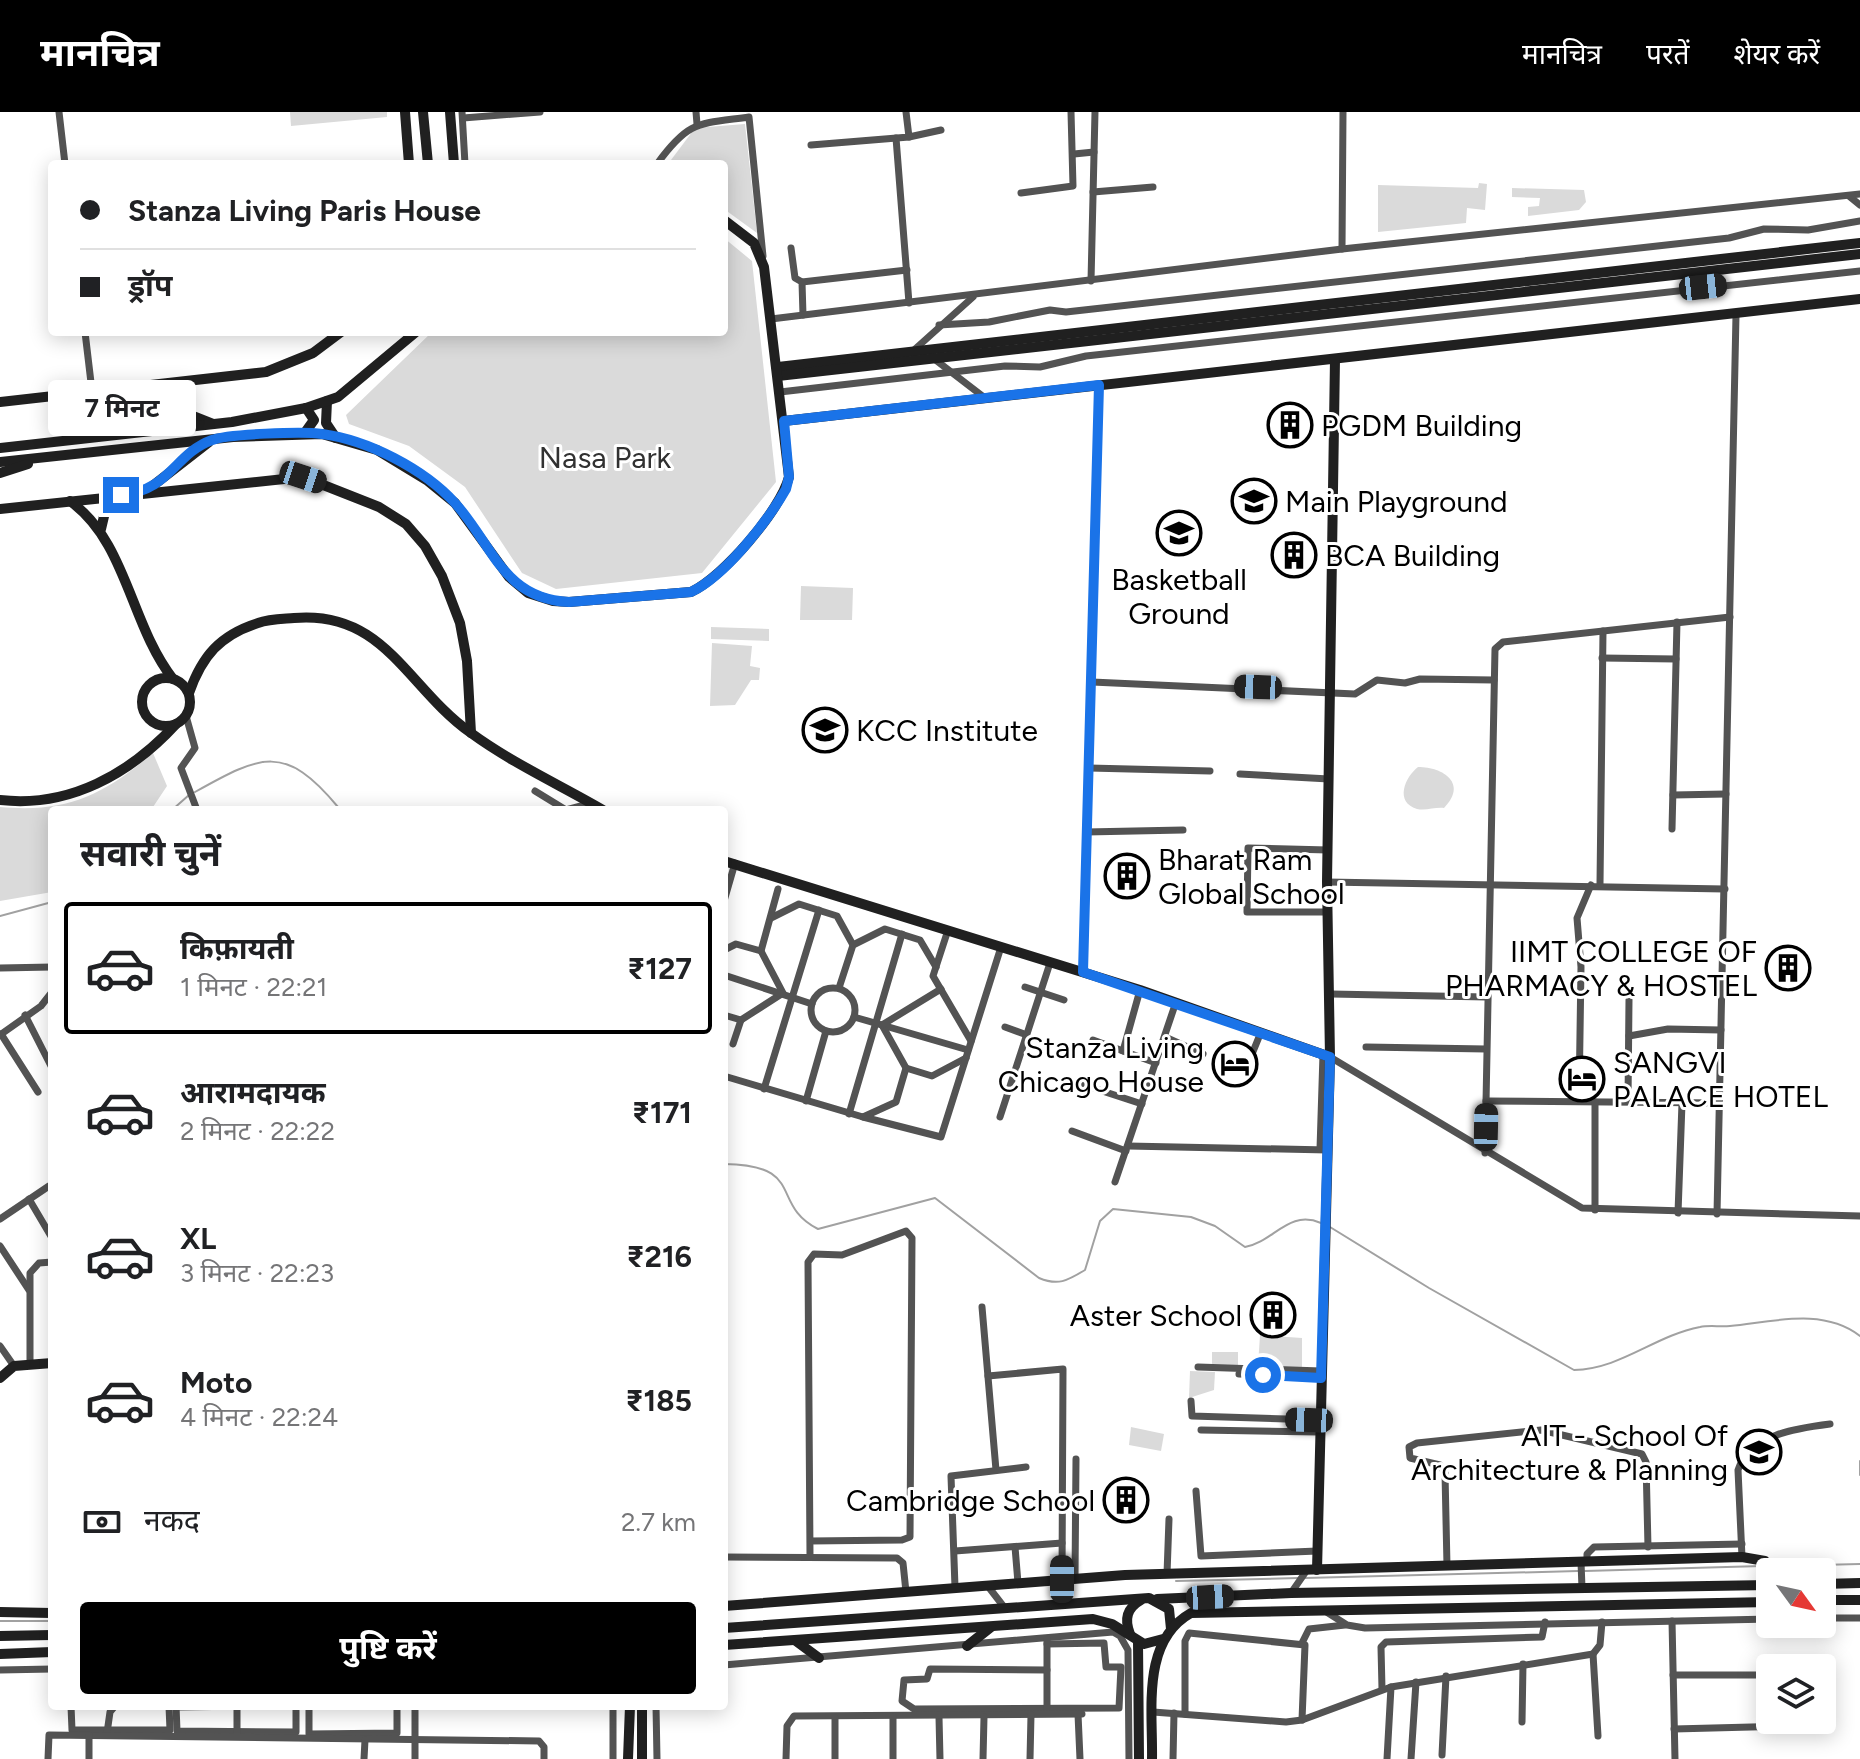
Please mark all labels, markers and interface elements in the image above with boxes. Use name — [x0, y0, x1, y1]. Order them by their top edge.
text: मानचित्र — [40, 30, 160, 76]
text: मानचित्र — [1522, 37, 1602, 71]
text: परतें — [1646, 37, 1689, 71]
text: शेयर करें — [1733, 37, 1820, 71]
text: Stanza Living Paris House — [128, 192, 481, 229]
text: ड्रॉप — [128, 267, 172, 304]
car — [1678, 273, 1728, 301]
callout: 7 मिनट — [47, 379, 195, 435]
text: 7 मिनट — [84, 392, 160, 424]
building icon: PGDM Building — [1266, 401, 1314, 449]
place label: PGDM Building — [1321, 407, 1522, 444]
park label: Nasa Park — [539, 439, 672, 476]
car — [276, 458, 330, 496]
route end — [103, 477, 139, 513]
school or university icon: Main Playground — [1230, 477, 1278, 525]
place label: Main Playground — [1285, 483, 1507, 520]
school or university icon: Basketball Ground — [1155, 509, 1203, 557]
building icon: BCA Building — [1270, 531, 1318, 579]
place label: BCA Building — [1325, 537, 1500, 574]
place label: Basketball Ground — [1111, 561, 1247, 632]
car — [1234, 674, 1282, 700]
school or university icon: KCC Institute — [801, 706, 849, 754]
place label: KCC Institute — [856, 712, 1038, 749]
text: सवारी चुनें — [80, 832, 221, 875]
place label: Bharat Ram Global School — [1158, 841, 1344, 912]
building icon: Bharat Ram Global School — [1103, 852, 1151, 900]
text: किफ़ायती — [180, 930, 294, 967]
icon: car — [84, 932, 156, 1004]
place label: IIMT COLLEGE OF PHARMACY & HOSTEL — [1445, 933, 1757, 1004]
building icon: IIMT COLLEGE OF PHARMACY & HOSTEL — [1764, 944, 1812, 992]
text: ₹127 — [627, 950, 692, 987]
text: 1 मिनट · 22:21 — [180, 971, 327, 1003]
place label: Stanza Living Chicago House — [998, 1029, 1204, 1100]
hotel icon: Stanza Living Chicago House — [1211, 1040, 1259, 1088]
place label: SANGVI PALACE HOTEL — [1613, 1044, 1829, 1115]
hotel icon: SANGVI PALACE HOTEL — [1558, 1055, 1606, 1103]
text: आरामदायक — [180, 1074, 326, 1111]
icon: car — [84, 1076, 156, 1148]
text: ₹171 — [632, 1094, 692, 1131]
car — [1474, 1103, 1498, 1151]
text: 2 मिनट · 22:22 — [180, 1115, 335, 1147]
icon: car — [84, 1220, 156, 1292]
text: XL — [180, 1220, 216, 1257]
text: ₹216 — [627, 1238, 692, 1275]
text: 3 मिनट · 22:23 — [180, 1257, 334, 1289]
building icon: Aster School — [1249, 1291, 1297, 1339]
place label: Aster School — [1070, 1297, 1242, 1334]
route start — [1245, 1357, 1281, 1393]
icon: car — [84, 1364, 156, 1436]
text: Moto — [180, 1364, 252, 1401]
text: ₹185 — [626, 1382, 692, 1419]
text: 4 मिनट · 22:24 — [180, 1401, 338, 1433]
car — [1285, 1407, 1333, 1433]
place label: AIT - School Of Architecture & Planning — [1411, 1417, 1728, 1488]
school or university icon: AIT - School Of Architecture & Planning — [1735, 1428, 1783, 1476]
building icon: Cambridge School — [1102, 1476, 1150, 1524]
place label: Cambridge School — [846, 1482, 1095, 1519]
icon: cash — [80, 1500, 124, 1544]
text: नकद — [144, 1502, 200, 1539]
text: 2.7 km — [621, 1506, 696, 1538]
car — [1050, 1555, 1074, 1603]
north arrow — [1756, 1558, 1836, 1638]
map controls — [1756, 1558, 1836, 1734]
car — [1185, 1584, 1235, 1610]
button: पुष्टि करें — [80, 1602, 696, 1694]
button: layers — [1756, 1654, 1836, 1734]

